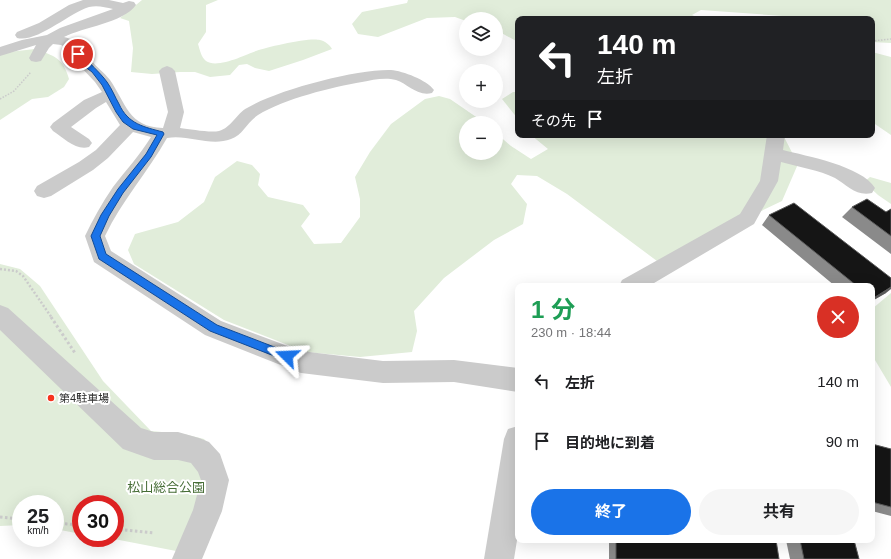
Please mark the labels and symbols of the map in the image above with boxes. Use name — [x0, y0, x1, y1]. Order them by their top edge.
pin — [61, 37, 95, 71]
position arrow — [266, 335, 308, 377]
place label: 第4駐車場 — [59, 392, 109, 404]
marker: 第4駐車場 — [46, 393, 56, 403]
park label: 松山総合公園 — [127, 480, 205, 495]
speed limit sign: 30 — [72, 495, 124, 547]

